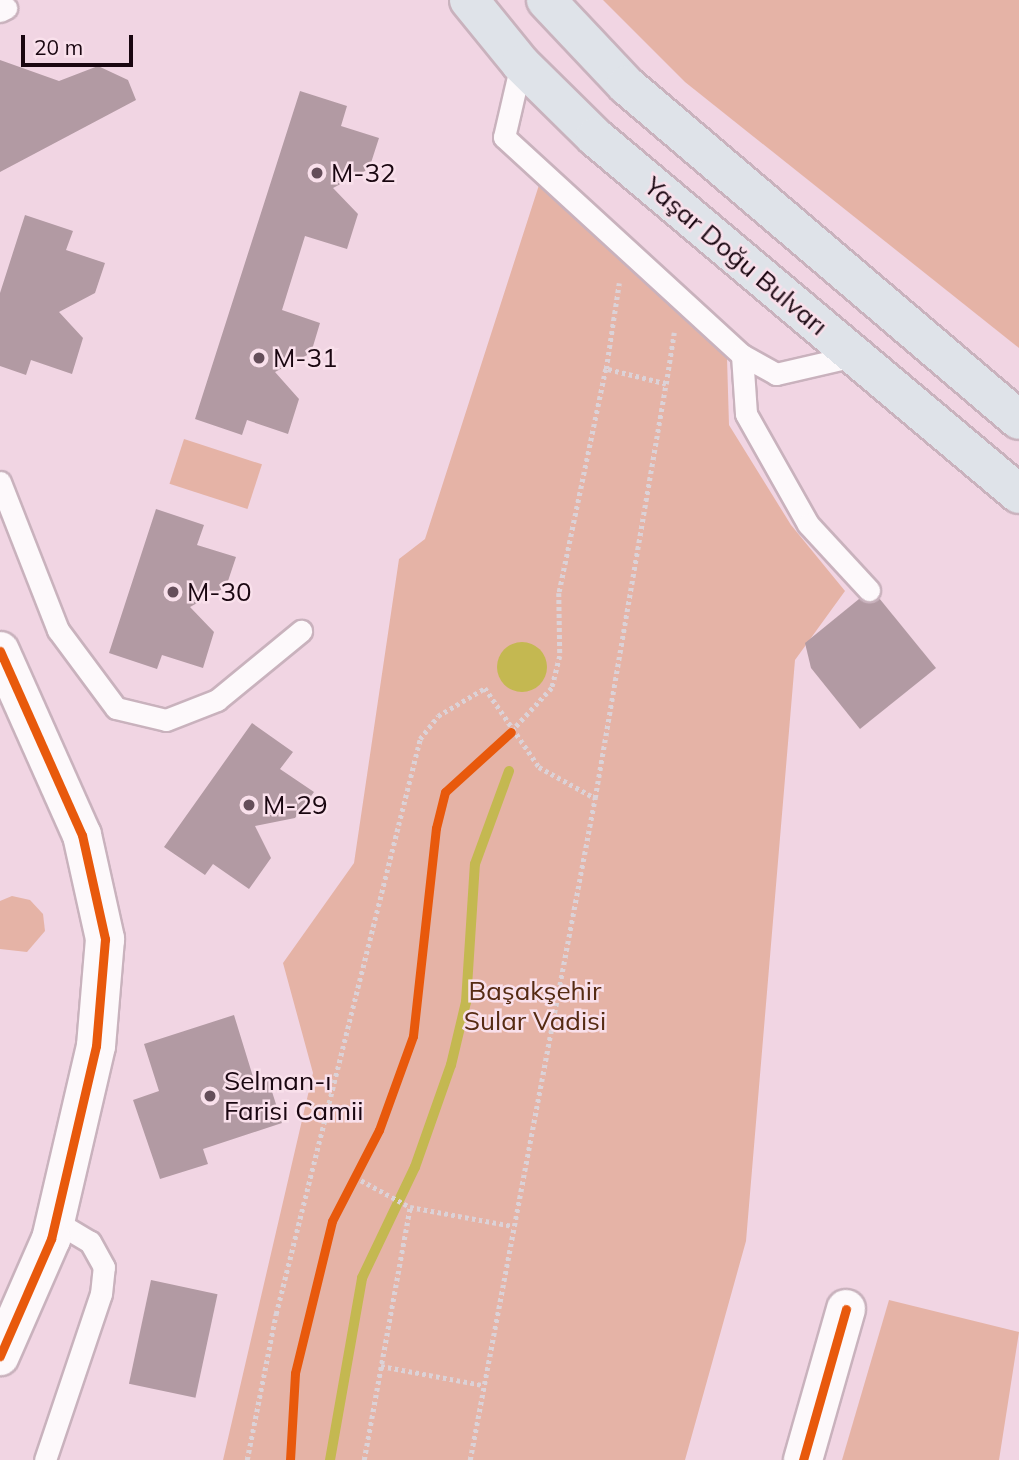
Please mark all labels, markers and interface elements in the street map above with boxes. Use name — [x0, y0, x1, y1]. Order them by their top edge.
scale bar — [24, 21, 136, 65]
text: 20 m — [34, 34, 83, 60]
place label: M-32 — [331, 157, 396, 189]
marker: M-32 — [309, 165, 325, 181]
street label: Yaşar Doğu Bulvarı — [638, 170, 834, 342]
place label: M-31 — [273, 342, 338, 374]
marker: M-31 — [251, 350, 267, 366]
place label: M-30 — [187, 576, 252, 608]
marker: M-30 — [165, 584, 181, 600]
place label: M-29 — [263, 789, 328, 821]
marker: M-29 — [241, 797, 257, 813]
park label: Başakşehir Sular Vadisi — [464, 975, 606, 1036]
place label: Selman-ı Farisi Camii — [224, 1065, 363, 1126]
marker: Selman-ı Farisi Camii — [202, 1088, 218, 1104]

